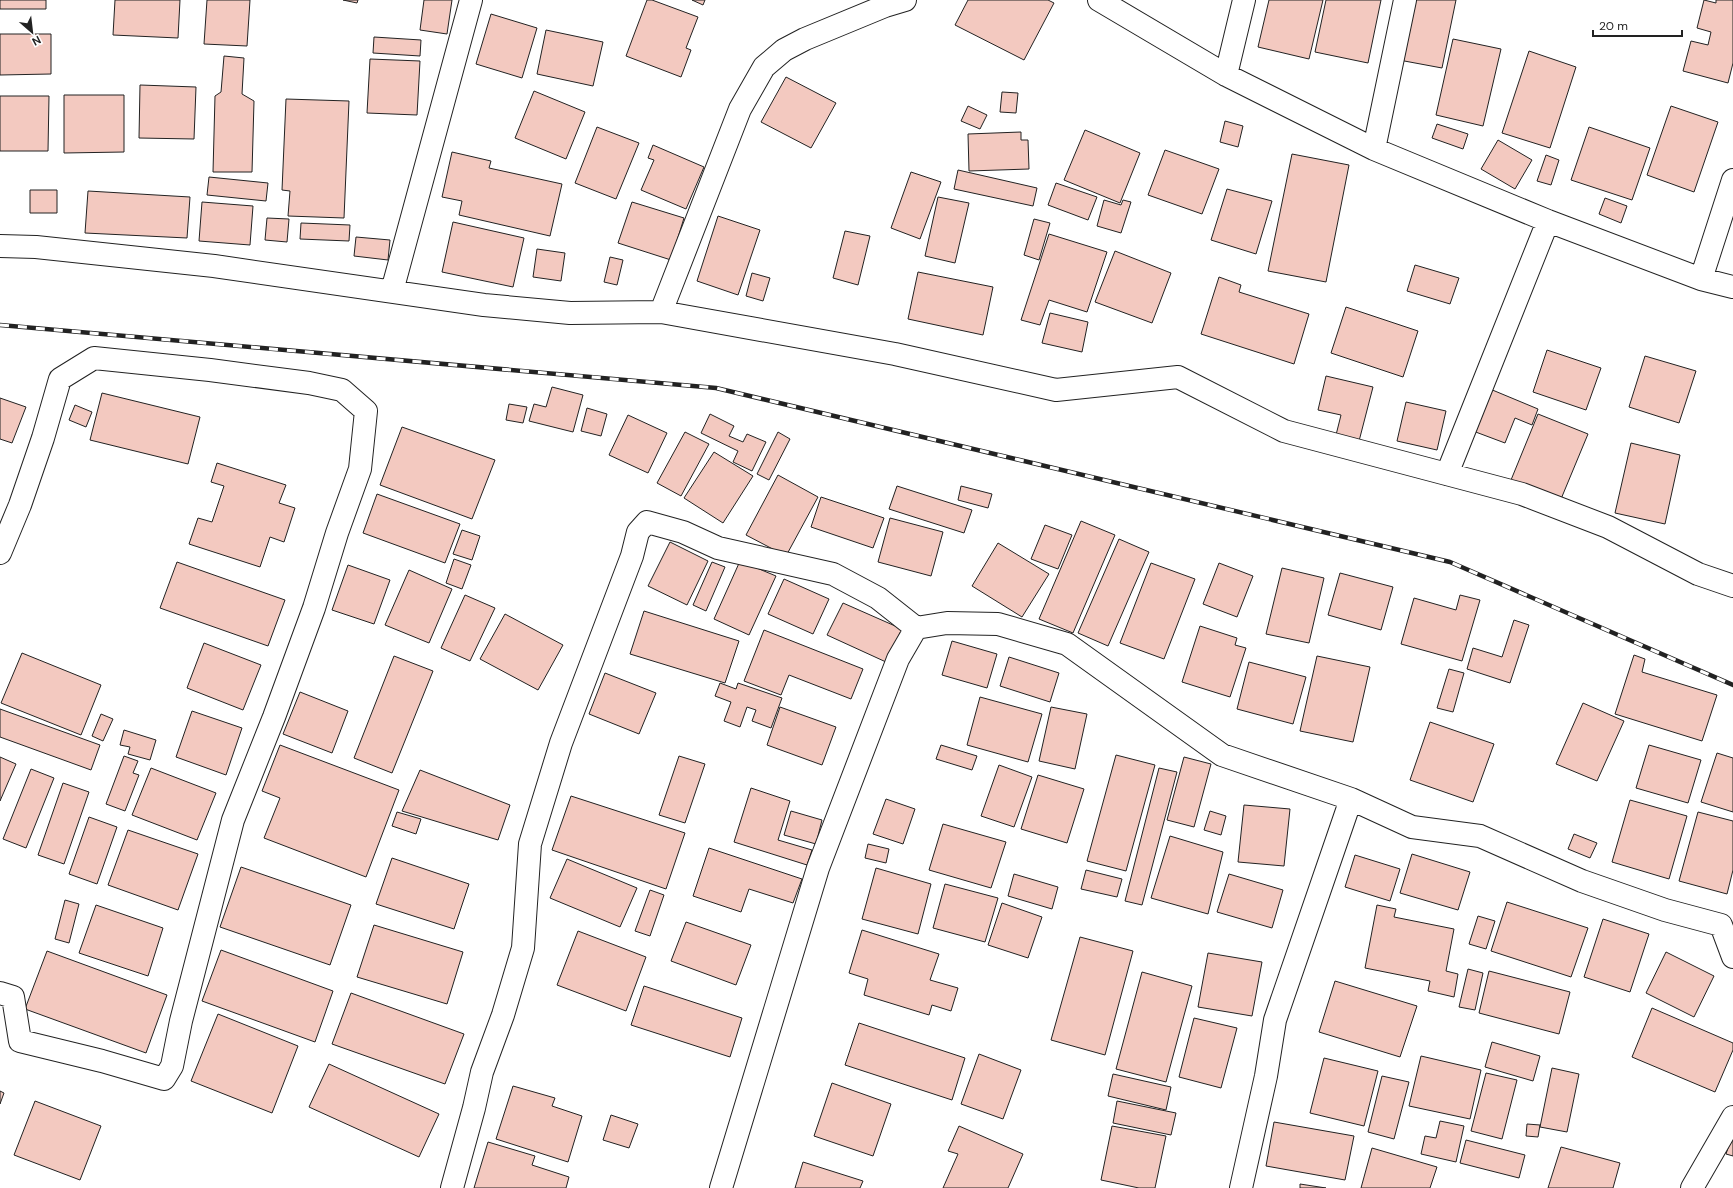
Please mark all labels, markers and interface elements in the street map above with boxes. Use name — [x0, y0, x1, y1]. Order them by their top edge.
north arrow — [12, 12, 52, 52]
scale bar — [1593, 12, 1682, 38]
text: 20 m — [1599, 18, 1628, 34]
text: N — [30, 33, 44, 49]

